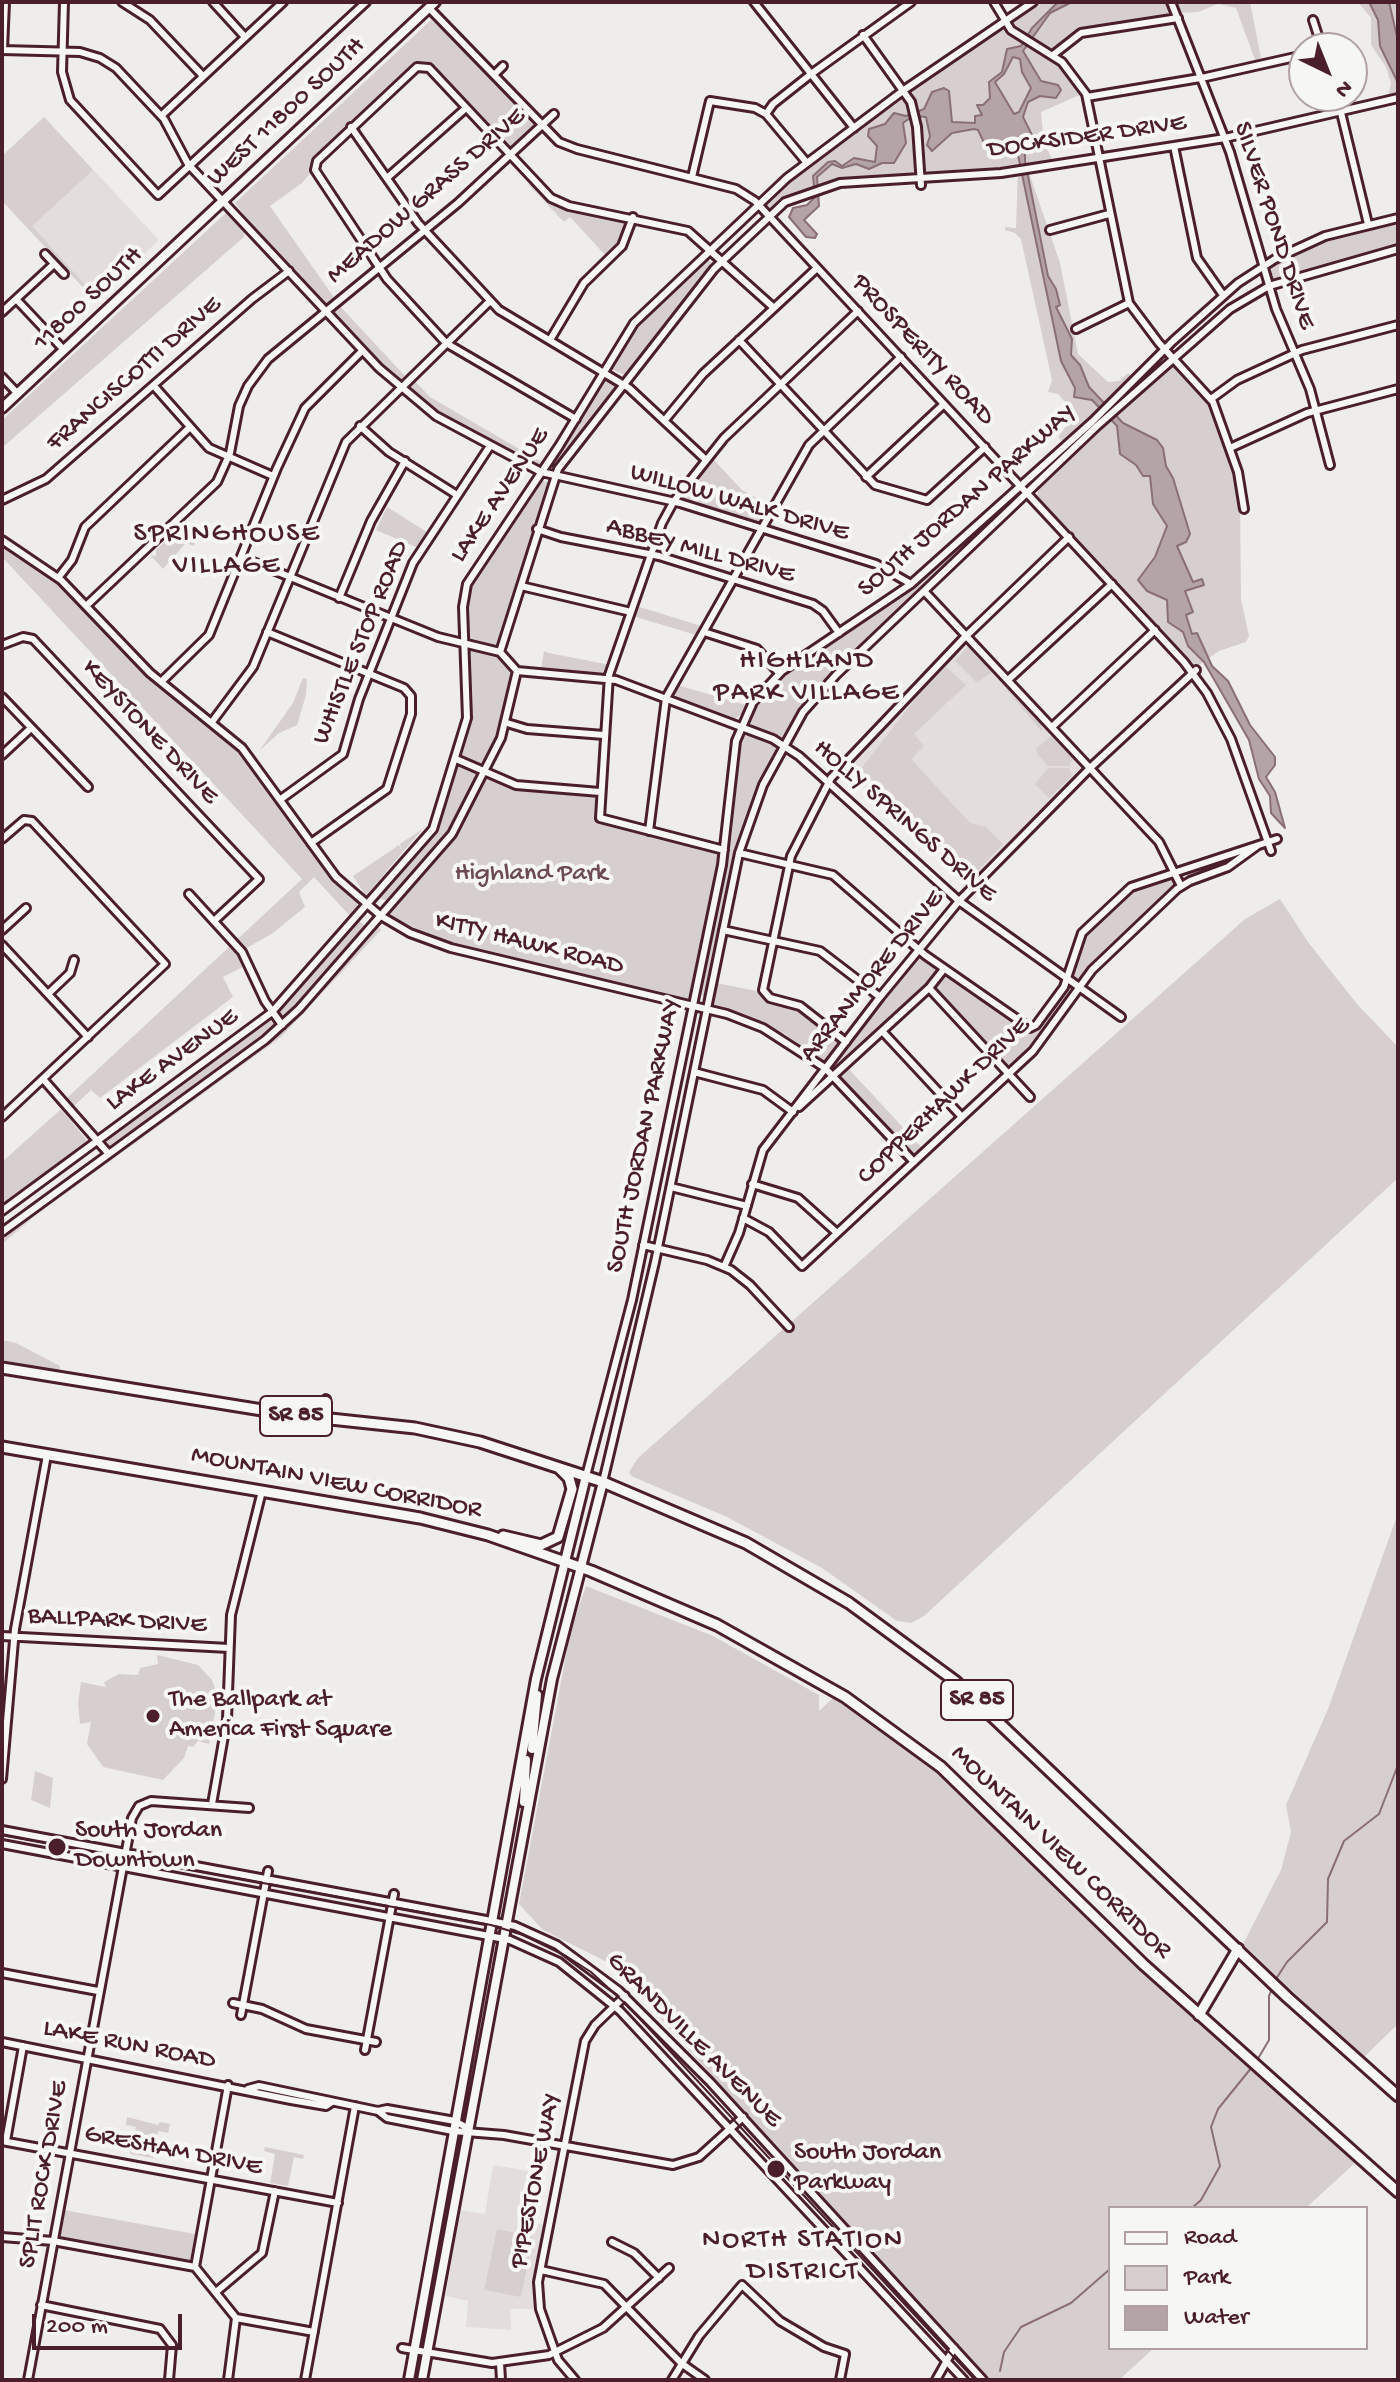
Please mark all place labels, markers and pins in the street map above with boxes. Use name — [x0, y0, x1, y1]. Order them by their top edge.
place label: The Ballpark at America First Square — [169, 1685, 392, 1746]
marker: The Ballpark at America First Square — [144, 1707, 162, 1725]
place label: South Jordan Downtown — [75, 1816, 222, 1878]
marker: South Jordan Downtown — [46, 1836, 68, 1858]
place label: South Jordan Parkway — [794, 2138, 941, 2200]
marker: South Jordan Parkway — [765, 2158, 787, 2180]

